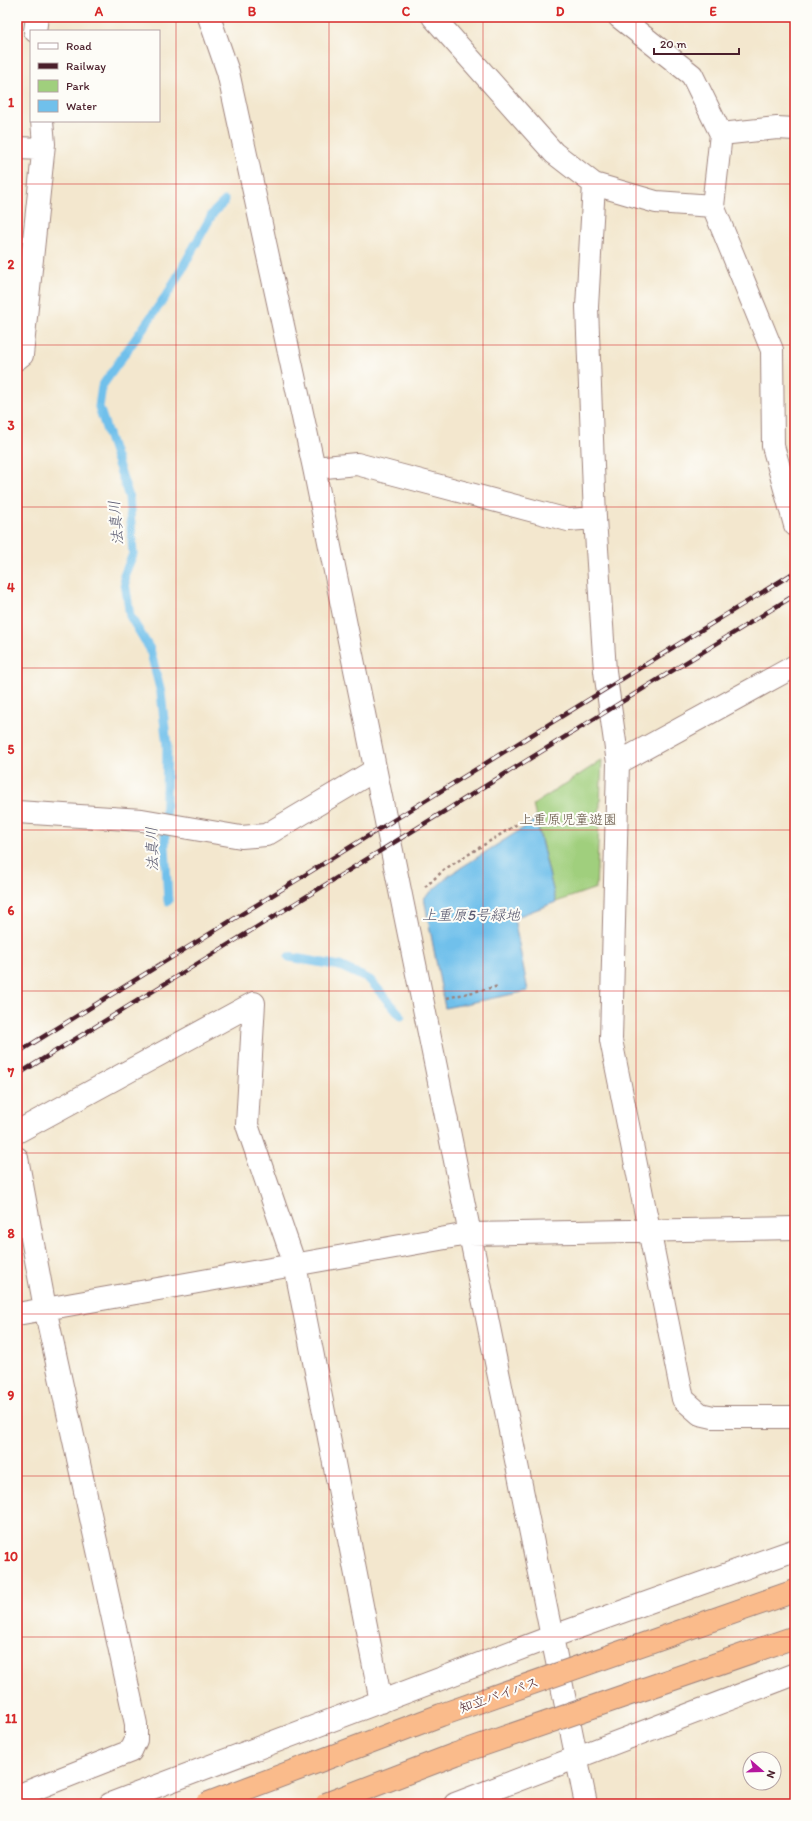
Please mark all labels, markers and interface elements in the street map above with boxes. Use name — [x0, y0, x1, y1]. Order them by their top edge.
text: A — [94, 4, 104, 19]
text: B — [248, 4, 257, 19]
text: C — [402, 4, 411, 19]
text: D — [556, 4, 565, 19]
text: E — [709, 4, 717, 19]
legend — [30, 30, 160, 122]
scale bar — [654, 30, 739, 56]
text: 20 m — [660, 37, 687, 51]
text: Road — [66, 39, 92, 53]
text: Railway — [66, 59, 106, 73]
text: Park — [66, 79, 90, 93]
text: 1 — [8, 95, 14, 110]
text: Water — [66, 99, 97, 113]
text: 2 — [8, 257, 15, 272]
text: 3 — [7, 418, 15, 433]
water label: 法真川 — [105, 500, 127, 546]
text: 4 — [7, 580, 15, 595]
text: 5 — [8, 742, 15, 757]
park label: 上重原児童遊園 — [519, 811, 617, 828]
water label: 法真川 — [143, 826, 161, 872]
text: 6 — [8, 903, 15, 918]
water label: 上重原5号緑地 — [422, 906, 521, 924]
text: 7 — [7, 1065, 15, 1080]
text: 8 — [7, 1226, 15, 1241]
text: 9 — [8, 1388, 15, 1403]
text: 10 — [4, 1549, 18, 1564]
street label: 知立バイパス — [457, 1673, 541, 1717]
text: 11 — [5, 1711, 17, 1726]
north arrow — [742, 1751, 782, 1791]
text: N — [764, 1769, 778, 1780]

